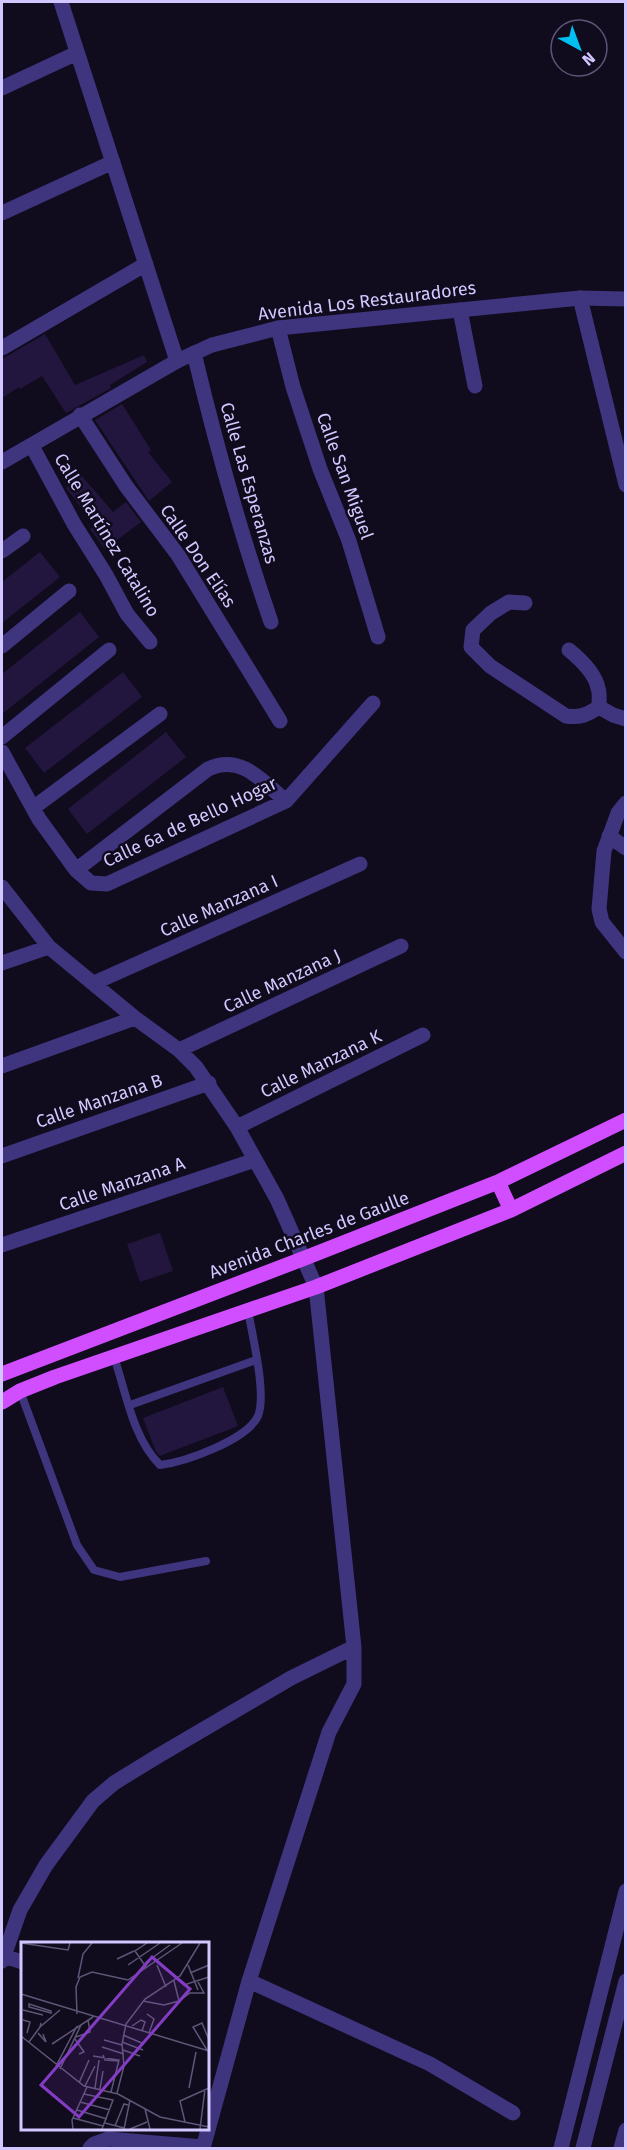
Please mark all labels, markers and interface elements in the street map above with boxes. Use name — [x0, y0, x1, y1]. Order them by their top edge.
north arrow — [549, 18, 609, 78]
text: N — [578, 48, 599, 70]
street label: Avenida Los Restauradores — [257, 277, 477, 325]
street label: Calle Las Esperanzas — [215, 400, 283, 566]
street label: Calle San Miguel — [312, 410, 378, 542]
street label: Calle Martínez Catalino — [49, 449, 165, 621]
street label: Calle Don Elías — [155, 500, 241, 612]
street label: Calle 6a de Bello Hogar — [100, 772, 280, 872]
street label: Calle Manzana I — [157, 870, 281, 942]
street label: Calle Manzana J — [220, 944, 344, 1018]
street label: Calle Manzana K — [257, 1025, 385, 1103]
street label: Calle Manzana B — [33, 1069, 165, 1133]
street label: Calle Manzana A — [56, 1152, 188, 1216]
street label: Avenida Charles de Gaulle — [206, 1187, 412, 1283]
inset map — [21, 1942, 208, 2129]

